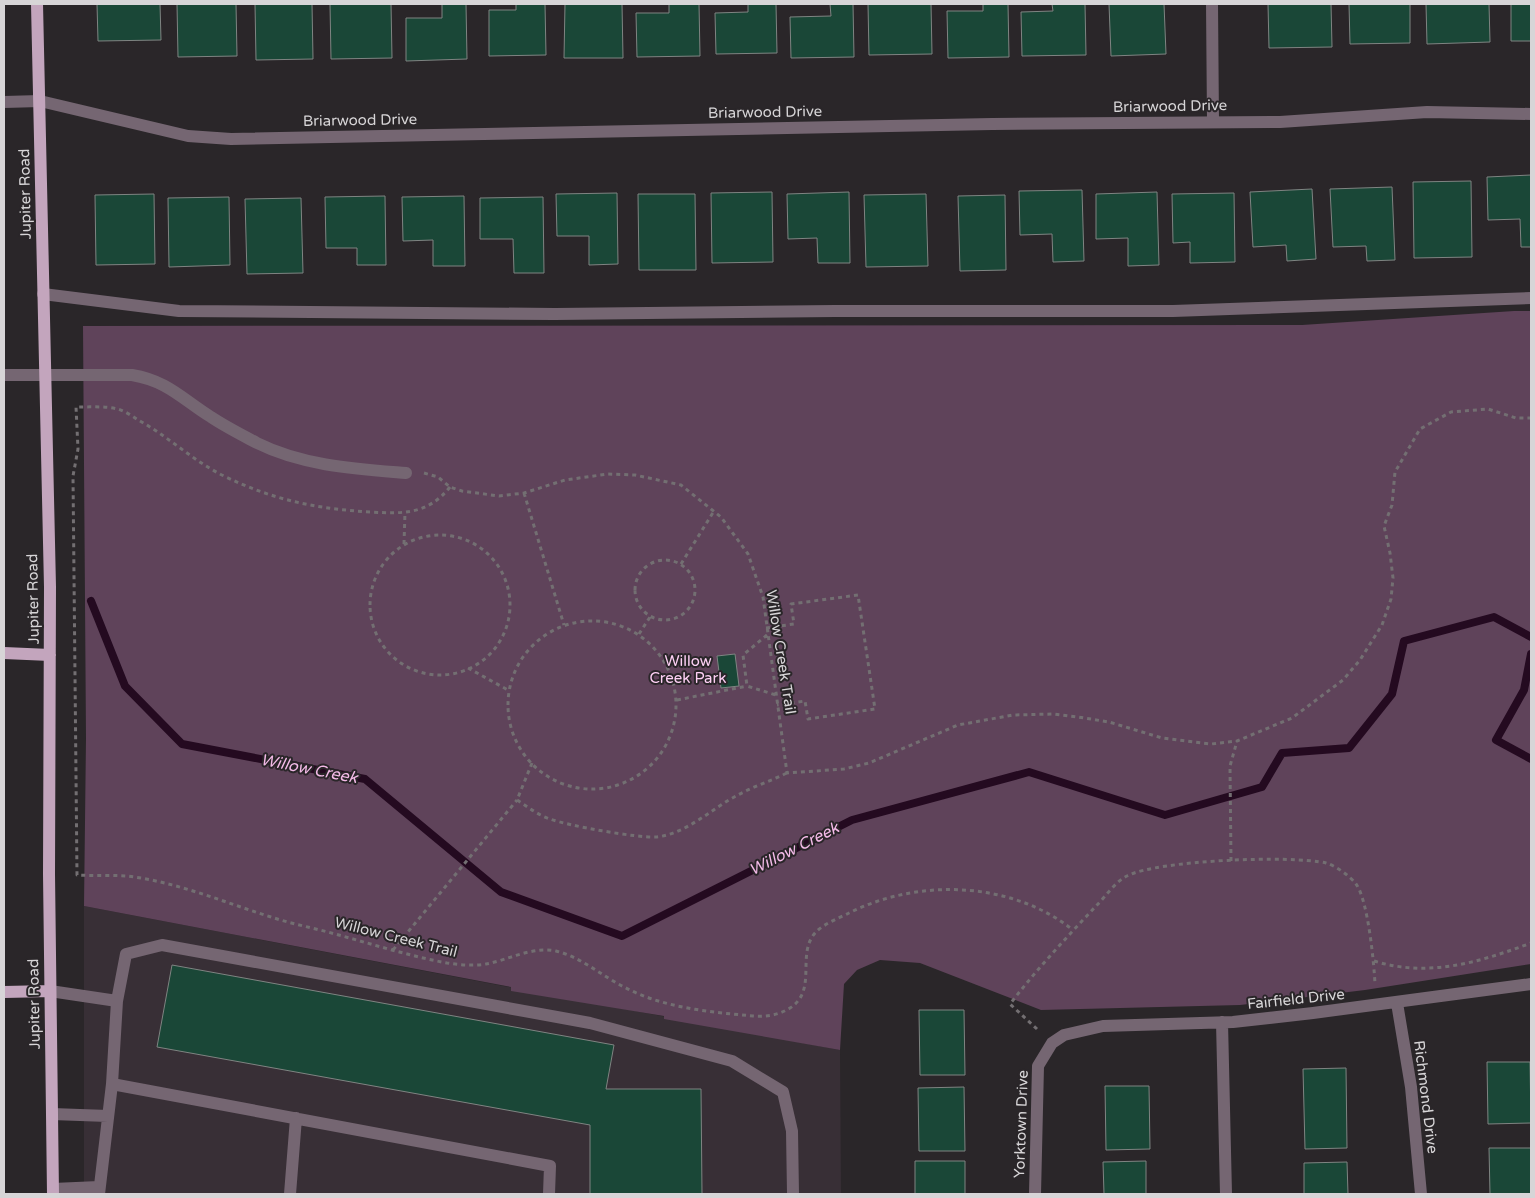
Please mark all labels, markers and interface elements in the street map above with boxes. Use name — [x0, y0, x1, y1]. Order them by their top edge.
street label: Briarwood Drive — [1113, 96, 1227, 116]
street label: Briarwood Drive — [708, 102, 822, 122]
street label: Briarwood Drive — [303, 110, 417, 130]
street label: Jupiter Road — [15, 148, 35, 240]
street label: Jupiter Road — [23, 553, 43, 645]
street label: Willow Creek Trail — [762, 588, 800, 716]
park label: Willow Creek Park — [650, 652, 726, 687]
water label: Willow Creek — [259, 750, 360, 788]
water label: Willow Creek — [746, 817, 843, 880]
street label: Willow Creek Trail — [333, 913, 459, 961]
street label: Jupiter Road — [24, 958, 44, 1050]
street label: Fairfield Drive — [1246, 985, 1346, 1013]
street label: Richmond Drive — [1410, 1039, 1442, 1155]
street label: Yorktown Drive — [1010, 1070, 1032, 1178]

